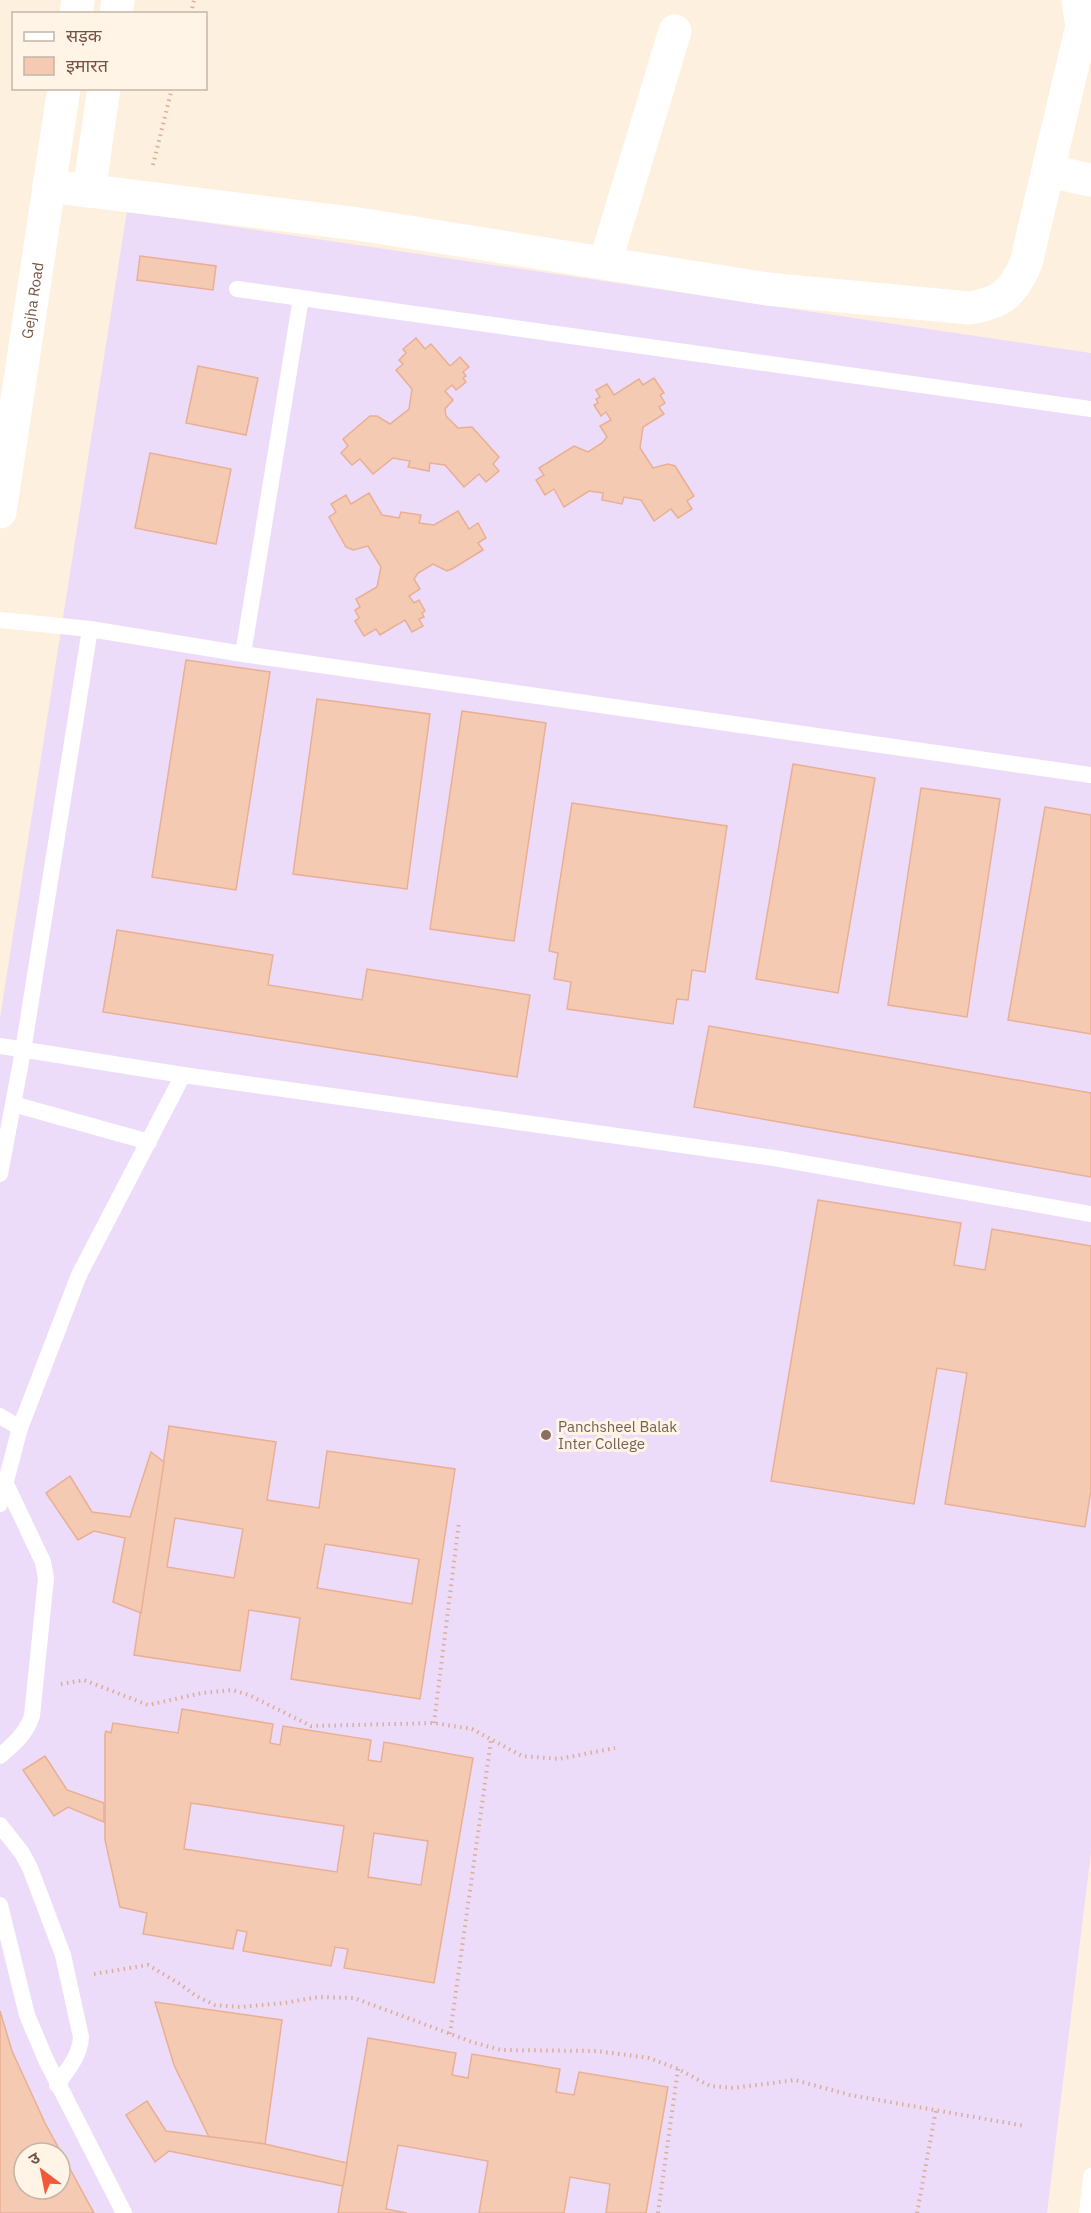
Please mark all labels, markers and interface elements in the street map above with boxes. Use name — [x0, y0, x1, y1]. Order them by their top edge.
legend — [12, 12, 207, 90]
text: सड़क — [66, 24, 103, 47]
text: इमारत — [66, 54, 109, 77]
street label: Gejha Road — [17, 261, 47, 340]
place label: Panchsheel Balak Inter College — [558, 1417, 677, 1453]
marker: Panchsheel Balak Inter College — [539, 1428, 553, 1442]
north arrow — [12, 2141, 72, 2201]
text: उ — [25, 2147, 44, 2169]

